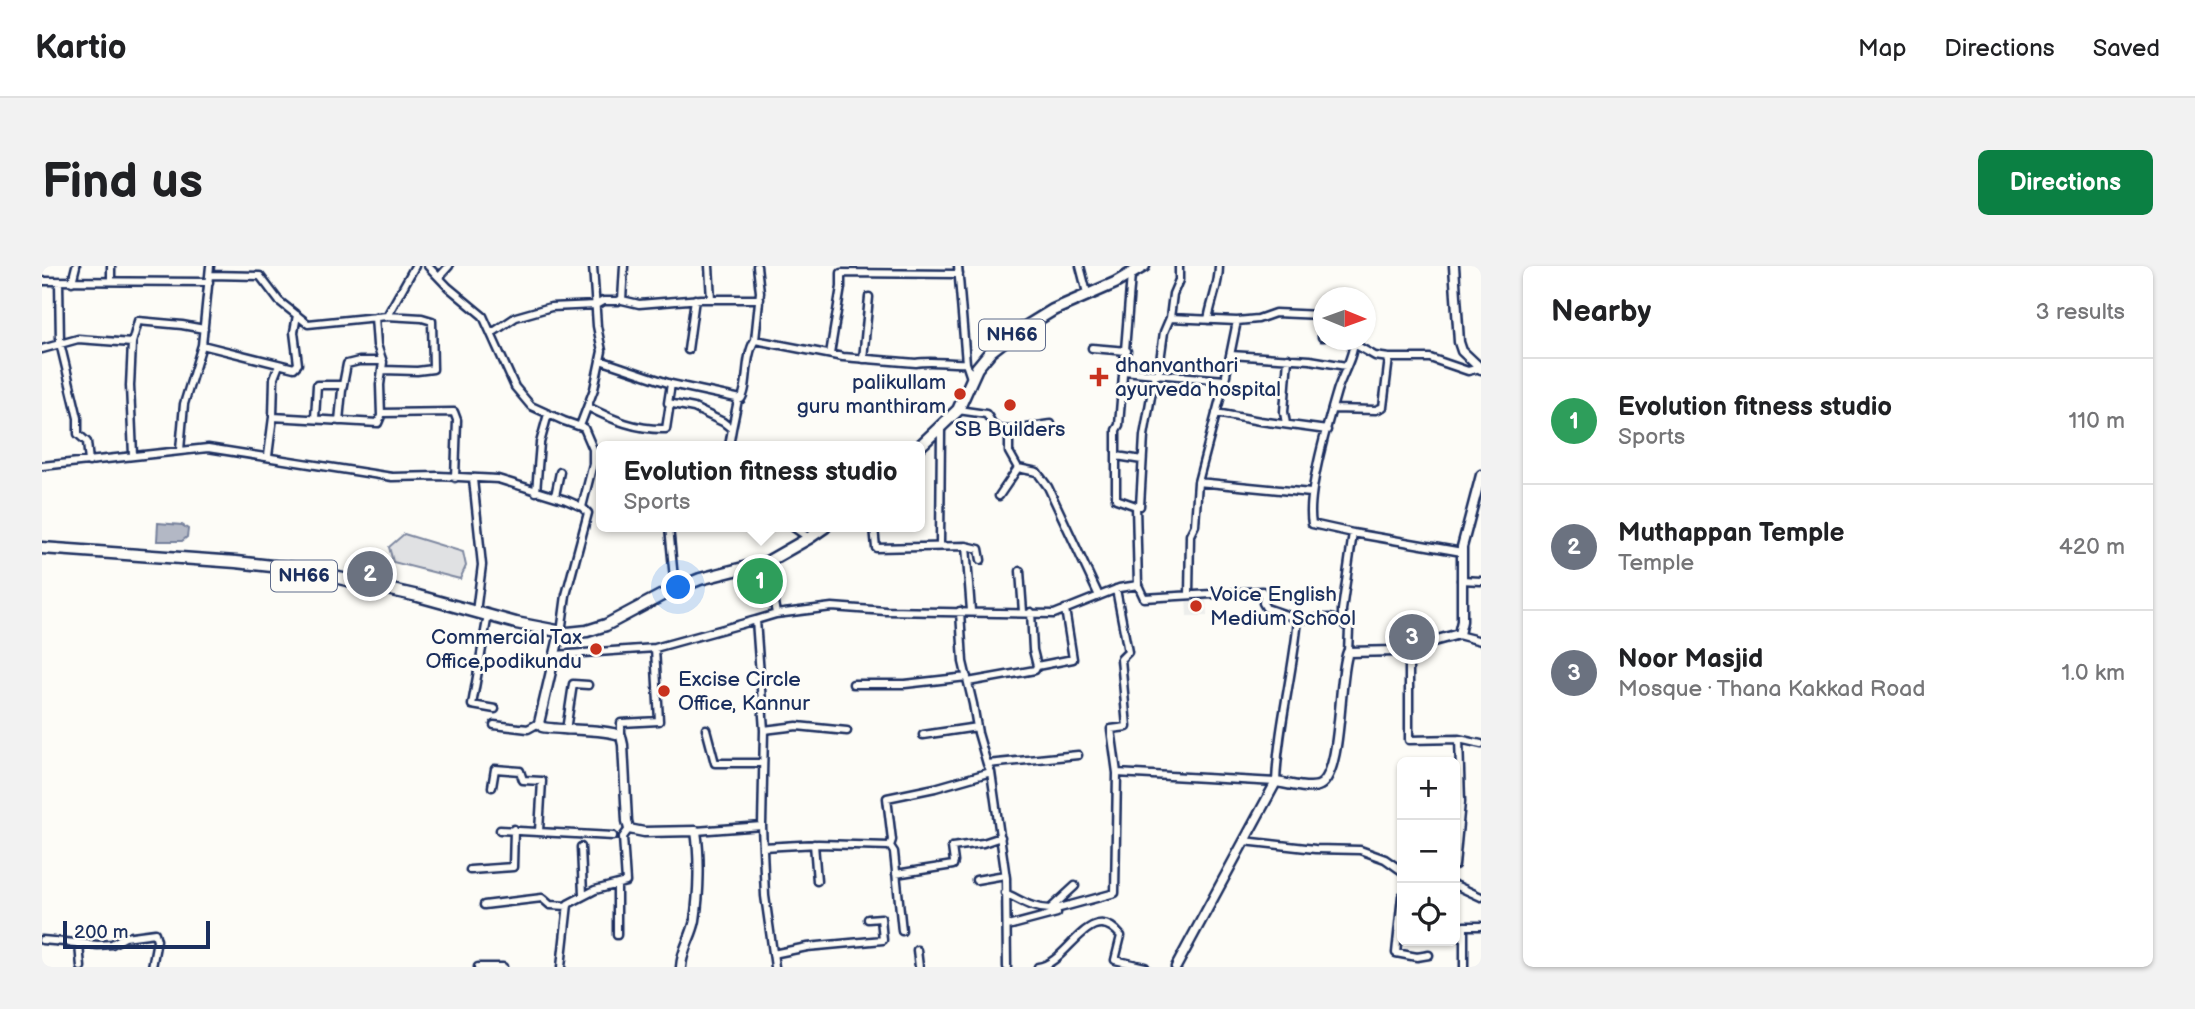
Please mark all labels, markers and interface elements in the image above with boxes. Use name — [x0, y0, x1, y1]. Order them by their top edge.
text: Kartio — [35, 28, 127, 68]
text: Map — [1858, 34, 1906, 63]
text: Directions — [1944, 34, 2055, 63]
text: Saved — [2093, 34, 2160, 63]
button: Directions — [1978, 150, 2153, 215]
text: Find us — [42, 153, 203, 212]
north arrow — [1313, 287, 1376, 350]
text: Nearby — [1551, 294, 1651, 330]
text: 3 results — [2036, 298, 2125, 326]
road number: NH66 — [979, 320, 1045, 351]
place label: dhanvanthari ayurveda hospital — [1115, 353, 1281, 402]
marker: dhanvanthari ayurveda hospital — [1089, 367, 1109, 387]
place label: palikullam guru manthiram — [797, 370, 946, 419]
marker: palikullam guru manthiram — [952, 386, 968, 402]
text: Evolution fitness studio — [1618, 392, 1892, 423]
marker: SB Builders — [1002, 397, 1018, 413]
text: 1 — [1569, 407, 1579, 435]
text: 110 m — [2068, 407, 2125, 435]
place label: SB Builders — [955, 417, 1065, 442]
text: Sports — [1618, 423, 1685, 451]
popup — [596, 441, 925, 532]
text: Evolution fitness studio — [623, 457, 898, 488]
text: Sports — [623, 488, 691, 516]
text: Muthappan Temple — [1618, 518, 1845, 549]
text: 2 — [1567, 533, 1581, 561]
text: 420 m — [2059, 533, 2125, 561]
pin: 2 — [347, 548, 393, 600]
text: Temple — [1618, 549, 1694, 577]
pin: 1 — [737, 555, 783, 607]
road number: NH66 — [271, 560, 337, 592]
your location — [661, 570, 695, 604]
place label: Voice English Medium School — [1210, 582, 1356, 631]
marker: Voice English Medium School — [1188, 598, 1204, 614]
pin: 3 — [1389, 611, 1435, 663]
place label: Commercial Tax Office,podikundu — [426, 625, 582, 674]
marker: Commercial Tax Office,podikundu — [588, 641, 604, 657]
text: Noor Masjid — [1618, 644, 1763, 675]
text: 3 — [1567, 659, 1581, 687]
text: 1.0 km — [2062, 659, 2125, 687]
place label: Excise Circle Office, Kannur — [678, 667, 810, 716]
text: Mosque · Thana Kakkad Road — [1618, 675, 1925, 703]
marker: Excise Circle Office, Kannur — [656, 683, 672, 699]
map controls — [1397, 757, 1460, 946]
button: + — [1397, 757, 1460, 820]
button: − — [1397, 820, 1460, 883]
button: locate — [1397, 883, 1460, 946]
scale bar — [63, 918, 210, 950]
text: 200 m — [74, 921, 128, 944]

